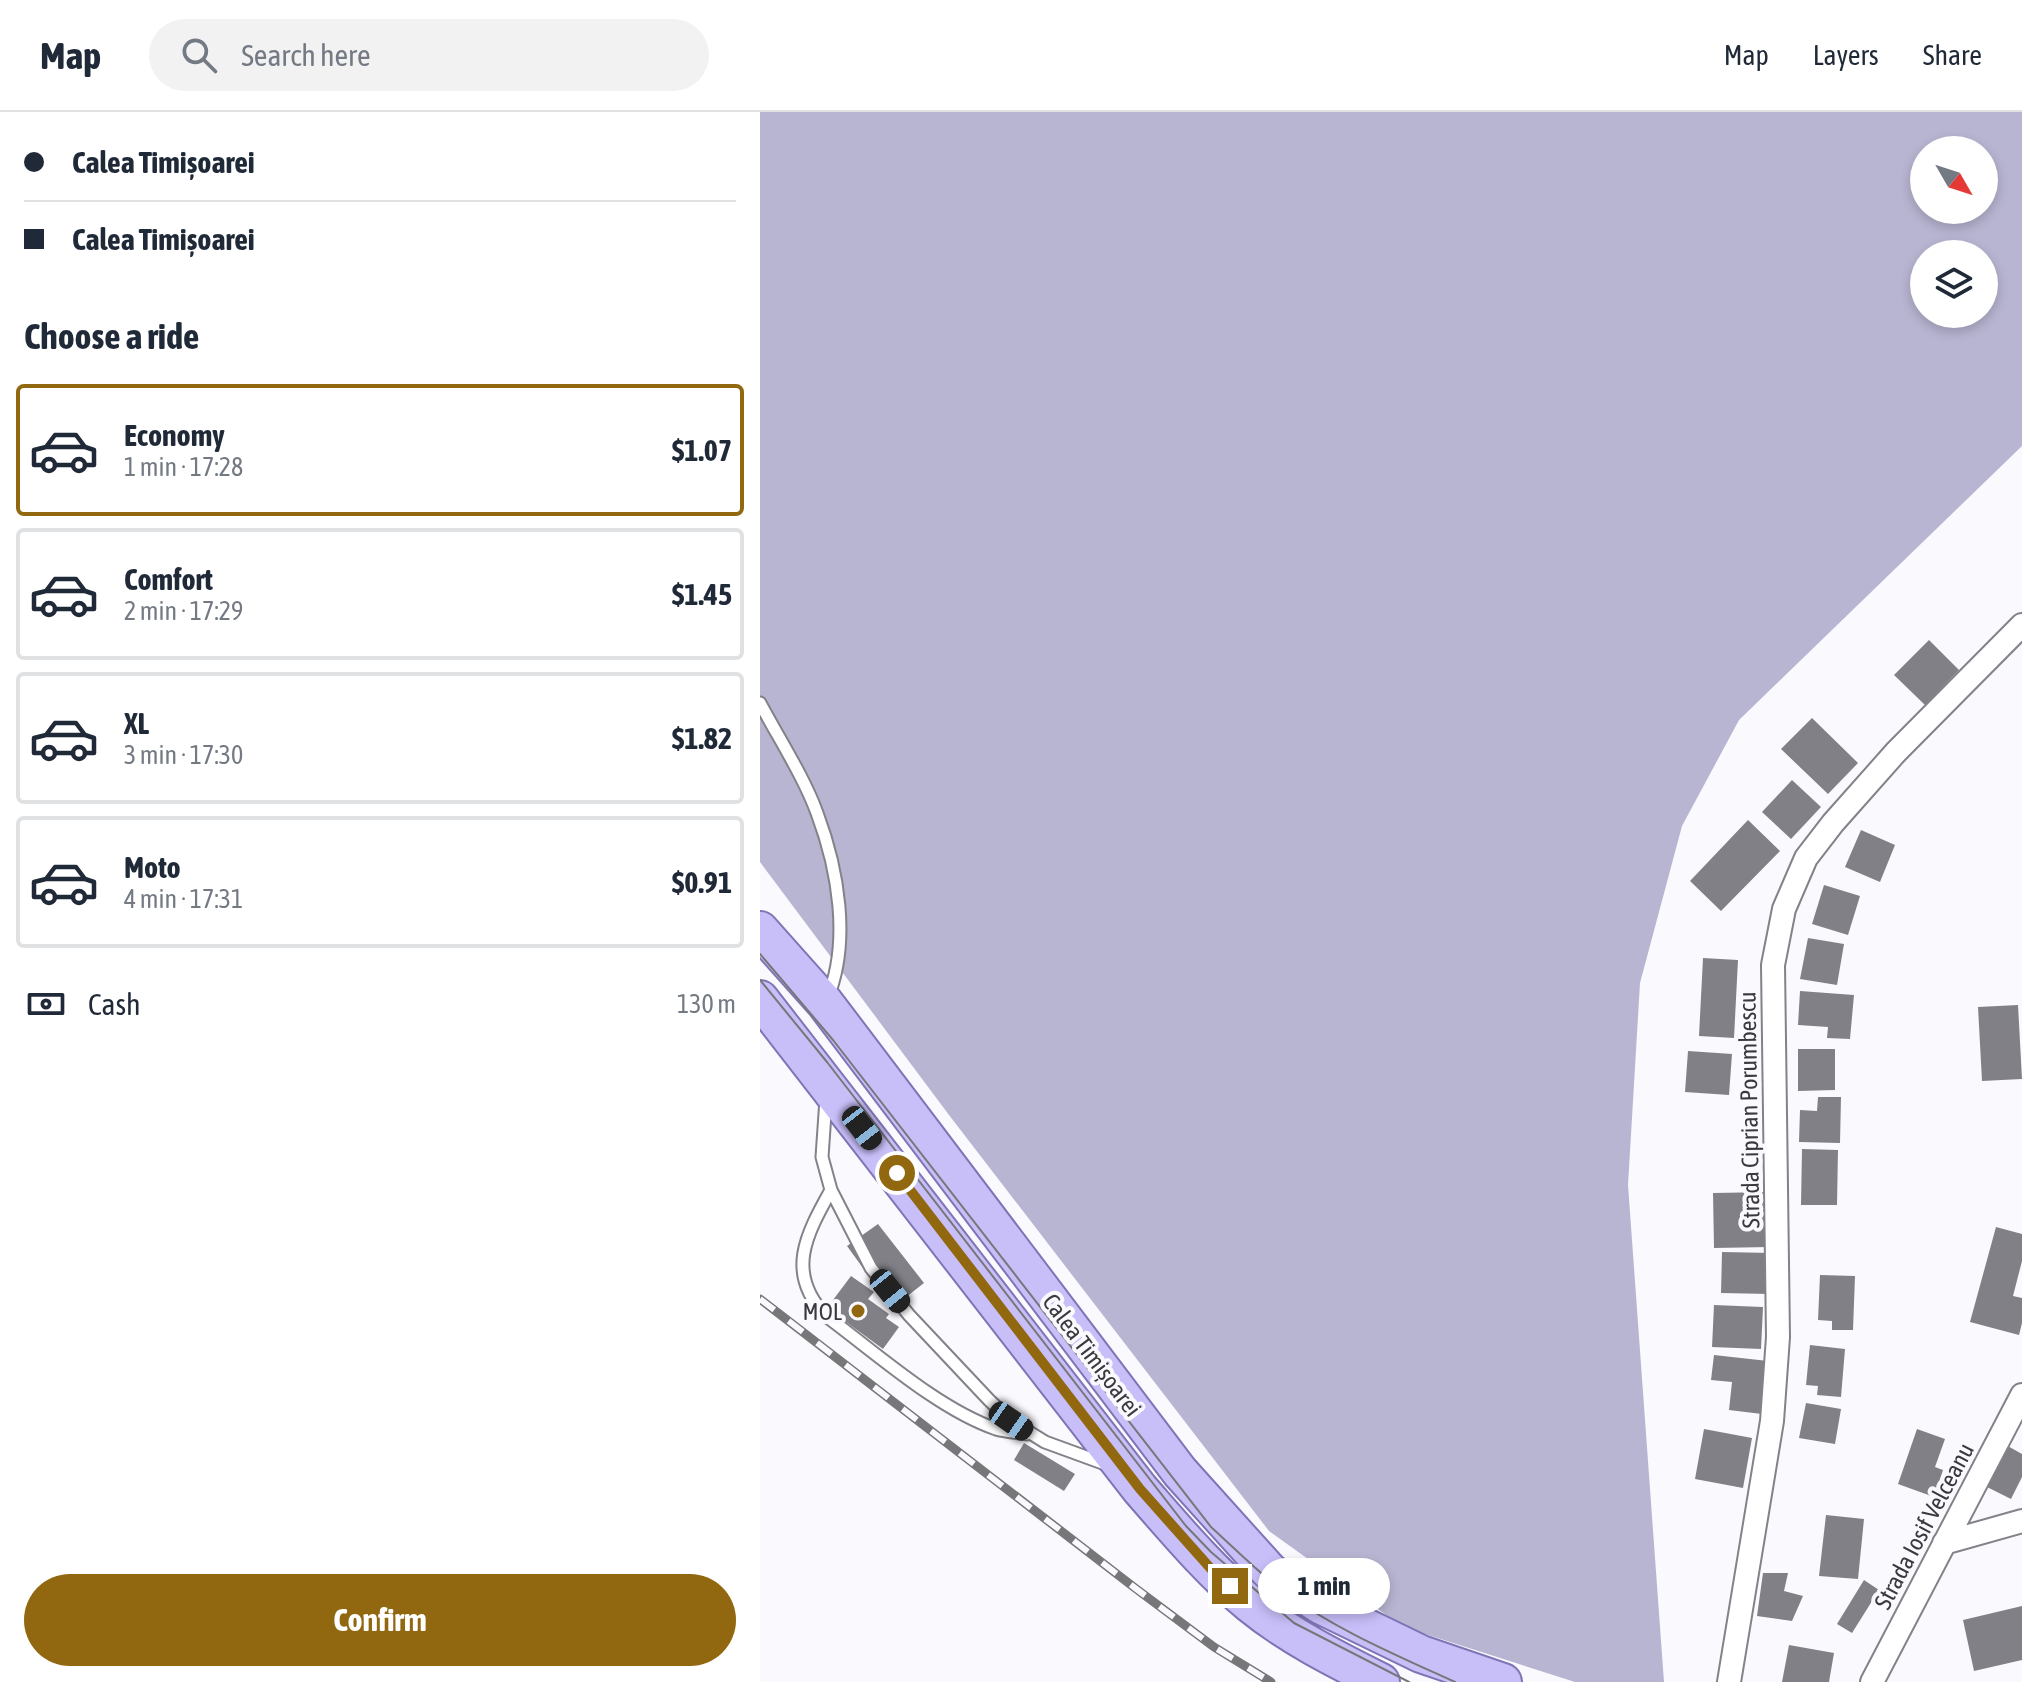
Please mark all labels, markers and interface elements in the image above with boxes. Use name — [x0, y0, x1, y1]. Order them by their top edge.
search box — [149, 19, 709, 91]
icon: search — [177, 33, 221, 77]
text: Map — [40, 34, 101, 77]
text: Search here — [241, 38, 371, 72]
text: Map — [1724, 39, 1769, 71]
text: Layers — [1813, 39, 1879, 71]
text: Share — [1923, 39, 1982, 71]
north arrow — [1910, 136, 1998, 224]
map controls — [1910, 136, 1998, 328]
text: Calea Timișoarei — [72, 145, 255, 179]
text: Calea Timișoarei — [72, 222, 255, 256]
button: layers — [1910, 240, 1998, 328]
text: Choose a ride — [24, 315, 199, 357]
icon: car — [28, 414, 100, 486]
text: Economy — [124, 418, 225, 452]
text: $1.07 — [672, 433, 732, 467]
text: 1 min · 17:28 — [124, 452, 243, 482]
icon: car — [28, 558, 100, 630]
text: Comfort — [124, 562, 213, 596]
text: $1.45 — [672, 577, 732, 611]
text: 2 min · 17:29 — [124, 596, 243, 626]
icon: car — [28, 702, 100, 774]
text: XL — [124, 706, 149, 740]
text: $1.82 — [672, 721, 732, 755]
text: 3 min · 17:30 — [124, 740, 243, 770]
icon: car — [28, 846, 100, 918]
text: Moto — [124, 850, 181, 884]
text: $0.91 — [672, 865, 732, 899]
text: 4 min · 17:31 — [124, 884, 243, 914]
icon: cash — [24, 982, 68, 1026]
text: Cash — [88, 987, 141, 1021]
text: 130 m — [677, 989, 736, 1019]
street label: Strada Ciprian Porumbescu — [1733, 991, 1765, 1229]
car — [838, 1102, 886, 1154]
route start — [879, 1155, 915, 1191]
car — [866, 1265, 914, 1317]
street label: Calea Timișoarei — [1037, 1288, 1147, 1422]
place label: MOL — [803, 1298, 843, 1325]
marker: MOL — [849, 1302, 867, 1320]
car — [984, 1397, 1038, 1445]
street label: Strada Iosif Velceanu — [1869, 1438, 1979, 1614]
callout: 1 min — [1258, 1558, 1390, 1614]
route end — [1212, 1568, 1248, 1604]
text: 1 min — [1297, 1571, 1351, 1601]
button: Confirm — [24, 1574, 736, 1666]

